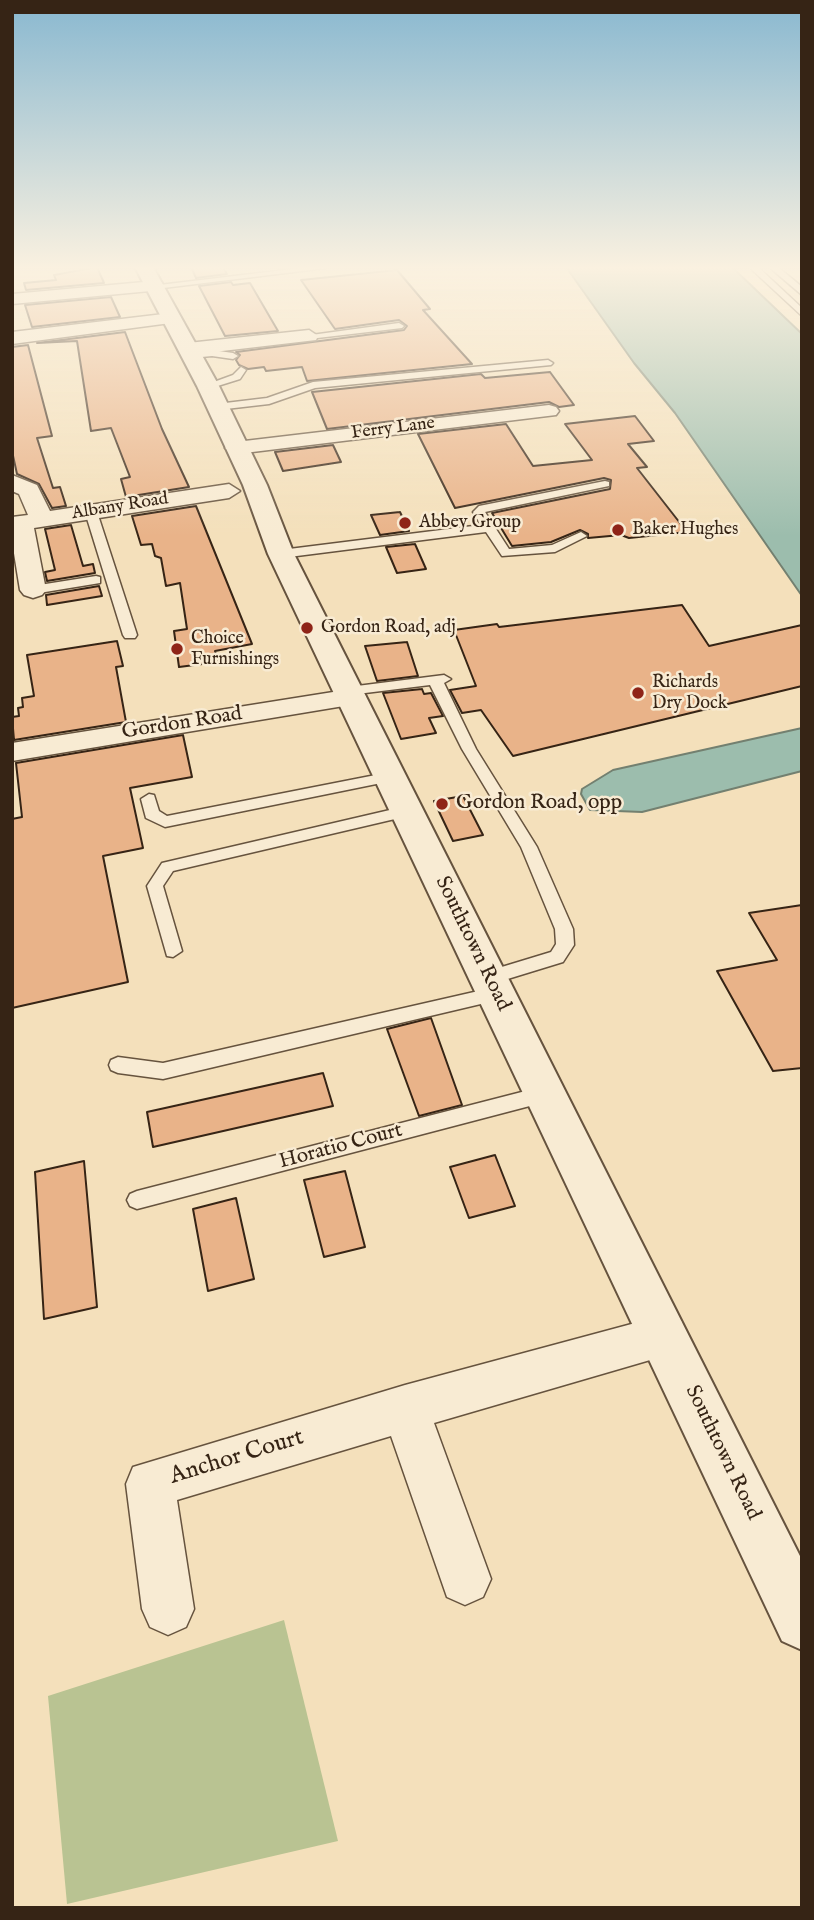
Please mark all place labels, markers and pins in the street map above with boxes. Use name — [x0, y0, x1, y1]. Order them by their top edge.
place label: Abbey Group — [419, 512, 521, 534]
marker: Abbey Group — [397, 515, 413, 531]
place label: Baker Hughes — [632, 519, 738, 541]
marker: Baker Hughes — [610, 522, 626, 538]
place label: Gordon Road, adj — [321, 617, 456, 639]
marker: Gordon Road, adj — [299, 620, 315, 636]
place label: Choice Furnishings — [191, 628, 279, 670]
marker: Choice Furnishings — [169, 641, 185, 657]
place label: Richards Dry Dock — [652, 672, 727, 714]
marker: Richards Dry Dock — [630, 685, 646, 701]
place label: Gordon Road, opp — [456, 791, 622, 817]
marker: Gordon Road, opp — [434, 796, 450, 812]

